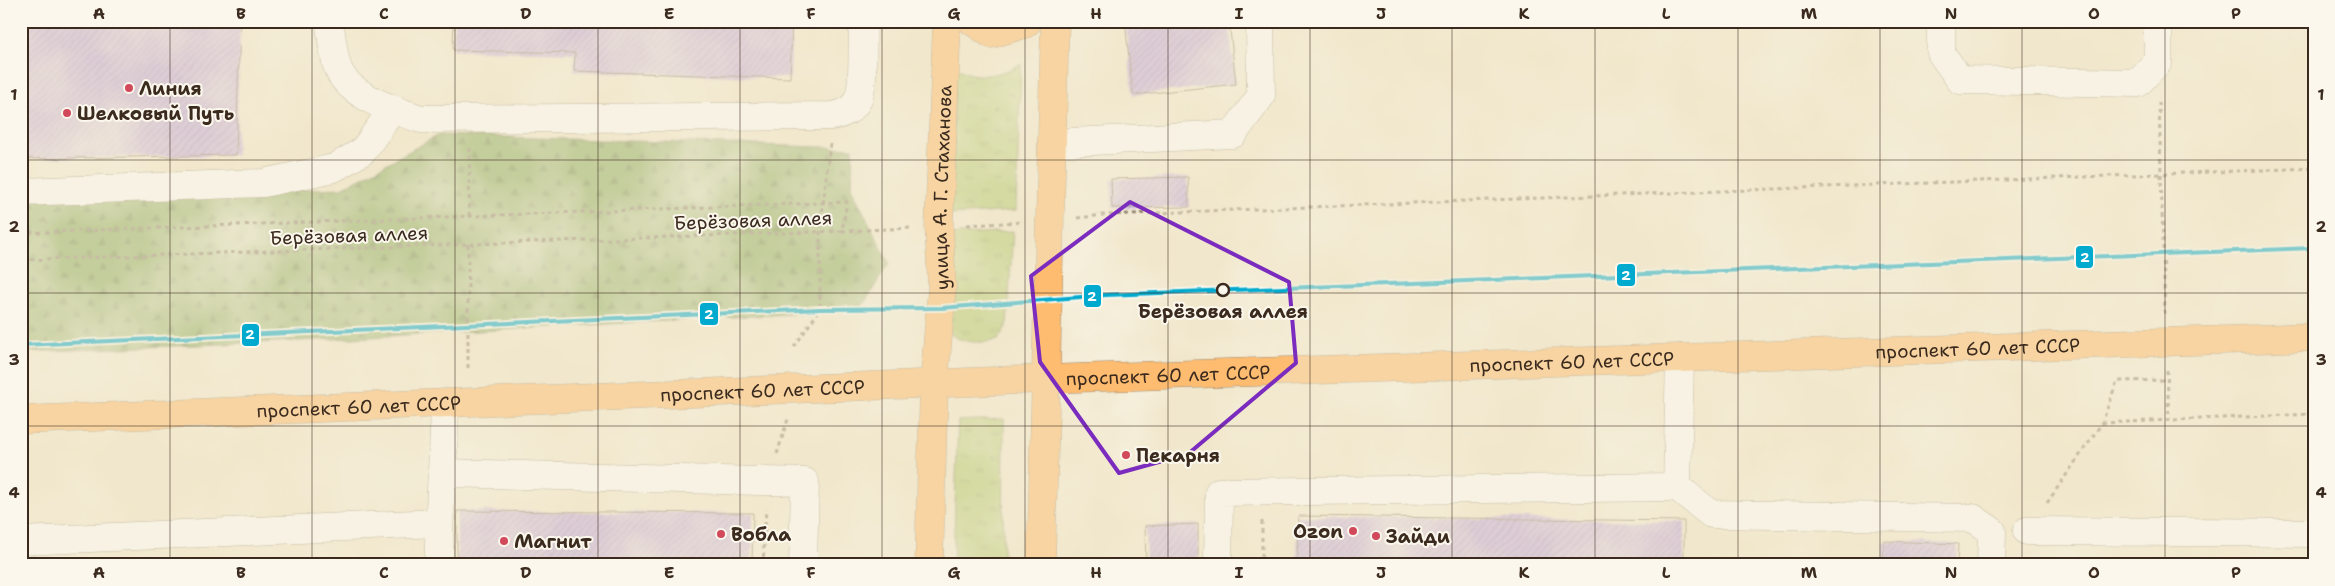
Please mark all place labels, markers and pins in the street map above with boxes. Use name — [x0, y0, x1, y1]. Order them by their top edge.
place label: Линия — [139, 76, 202, 101]
marker: Линия — [123, 82, 135, 94]
place label: Шелковый Путь — [77, 101, 234, 126]
marker: Шелковый Путь — [61, 107, 73, 119]
marker: Берёзовая аллея — [1216, 283, 1230, 297]
place label: Берёзовая аллея — [1138, 299, 1308, 324]
place label: Пекарня — [1136, 443, 1220, 468]
marker: Пекарня — [1120, 449, 1132, 461]
place label: Ozon — [1293, 519, 1343, 544]
place label: Вобла — [731, 522, 791, 547]
place label: Зайди — [1386, 524, 1450, 549]
marker: Ozon — [1347, 525, 1359, 537]
marker: Вобла — [715, 528, 727, 540]
place label: Магнит — [514, 529, 592, 554]
marker: Зайди — [1370, 530, 1382, 542]
marker: Магнит — [498, 535, 510, 547]

